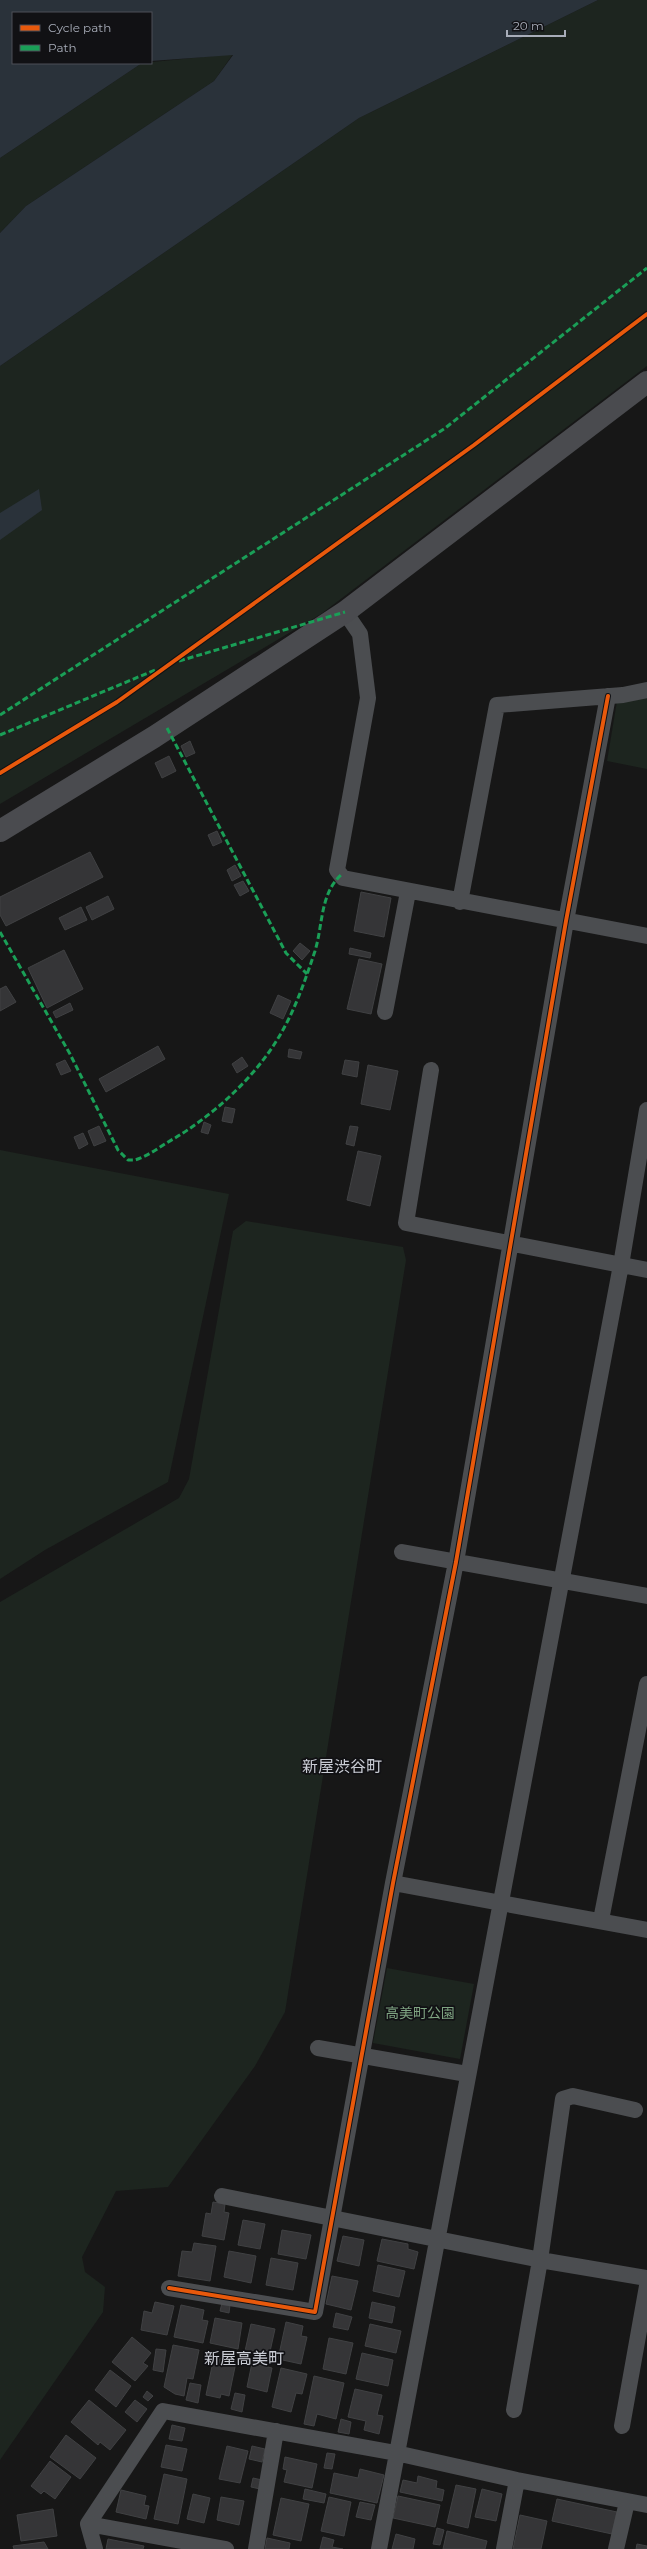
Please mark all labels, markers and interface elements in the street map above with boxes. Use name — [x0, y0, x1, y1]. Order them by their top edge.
legend — [12, 12, 152, 64]
scale bar — [507, 12, 565, 38]
text: 20 m — [513, 18, 544, 33]
text: Cycle path — [48, 20, 111, 35]
text: Path — [48, 40, 77, 55]
district label: 新屋渋谷町 — [302, 1757, 382, 1776]
park label: 高美町公園 — [385, 2004, 455, 2022]
district label: 新屋高美町 — [204, 2349, 284, 2368]

